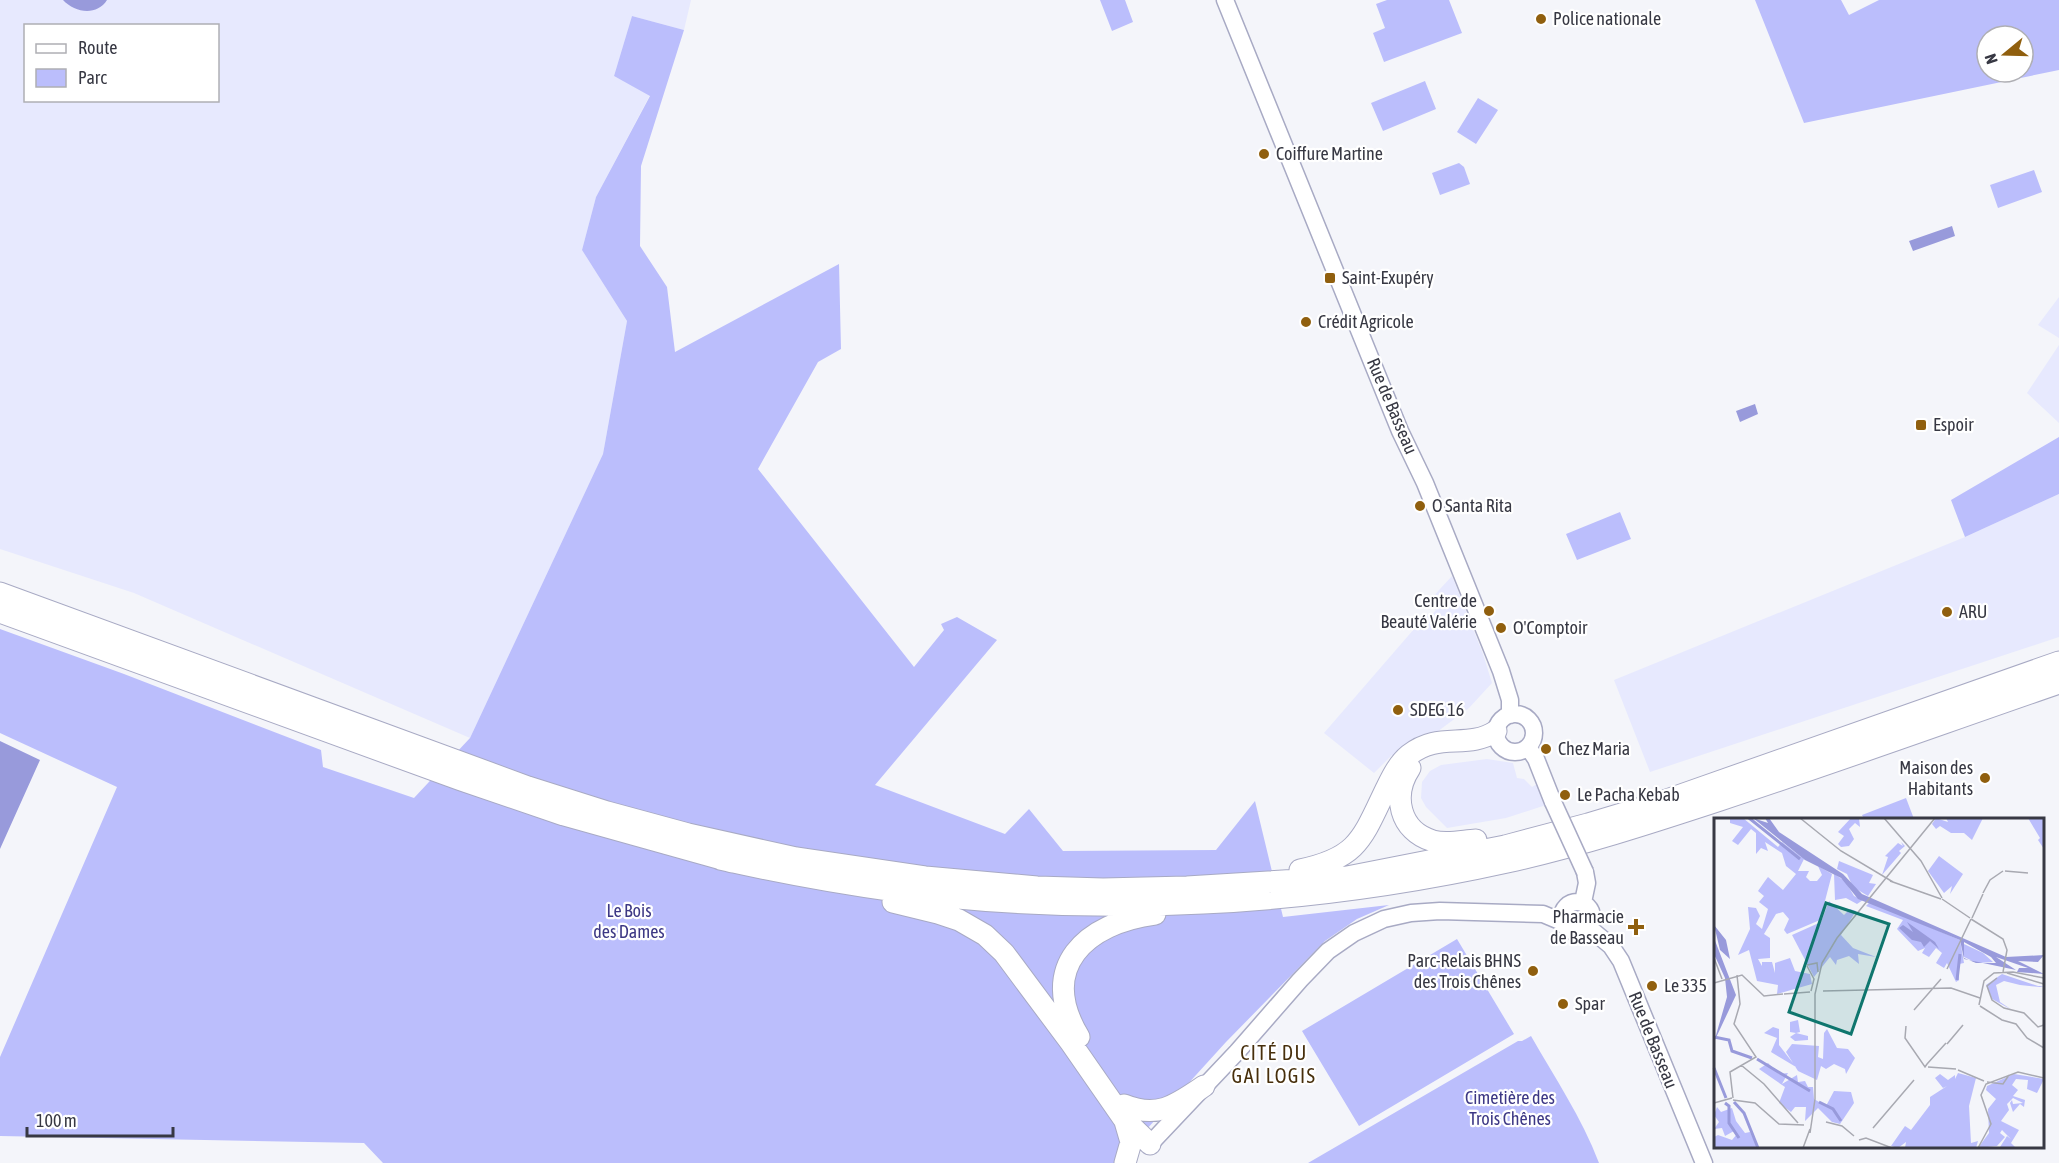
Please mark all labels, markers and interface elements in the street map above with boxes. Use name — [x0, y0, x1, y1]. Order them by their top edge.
place label: Police nationale — [1553, 8, 1661, 29]
marker: Police nationale — [1534, 12, 1548, 26]
legend — [24, 24, 219, 102]
north arrow — [1975, 24, 2035, 84]
text: Route — [78, 37, 117, 58]
text: N — [1981, 51, 2001, 66]
text: Parc — [78, 67, 107, 88]
place label: Coiffure Martine — [1276, 143, 1383, 164]
marker: Coiffure Martine — [1257, 147, 1271, 161]
place label: Saint-Exupéry — [1342, 267, 1434, 288]
marker: Saint-Exupéry — [1323, 271, 1337, 285]
place label: Crédit Agricole — [1318, 311, 1414, 332]
marker: Crédit Agricole — [1299, 315, 1313, 329]
street label: Rue de Basseau — [1363, 355, 1422, 457]
place label: Espoir — [1933, 414, 1974, 435]
marker: Espoir — [1914, 418, 1928, 432]
place label: O Santa Rita — [1432, 495, 1512, 516]
marker: O Santa Rita — [1413, 499, 1427, 513]
place label: Centre de Beauté Valérie — [1381, 590, 1477, 632]
place label: ARU — [1959, 601, 1987, 622]
marker: Centre de Beauté Valérie — [1482, 604, 1496, 618]
marker: ARU — [1940, 605, 1954, 619]
place label: O'Comptoir — [1513, 617, 1588, 638]
marker: O'Comptoir — [1494, 621, 1508, 635]
place label: SDEG 16 — [1410, 699, 1464, 720]
marker: SDEG 16 — [1391, 703, 1405, 717]
place label: Chez Maria — [1558, 738, 1630, 759]
marker: Chez Maria — [1539, 742, 1553, 756]
place label: Maison des Habitants — [1899, 757, 1973, 799]
marker: Maison des Habitants — [1978, 771, 1992, 785]
place label: Le Pacha Kebab — [1577, 784, 1680, 805]
marker: Le Pacha Kebab — [1558, 788, 1572, 802]
inset map — [1714, 818, 2044, 1148]
park label: Le Bois des Dames — [593, 900, 665, 942]
place label: Pharmacie de Basseau — [1550, 906, 1624, 948]
marker: Pharmacie de Basseau — [1629, 920, 1643, 934]
place label: Parc-Relais BHNS des Trois Chênes — [1407, 950, 1521, 992]
marker: Parc-Relais BHNS des Trois Chênes — [1526, 964, 1540, 978]
place label: Le 335 — [1664, 975, 1707, 996]
marker: Le 335 — [1645, 979, 1659, 993]
street label: Rue de Basseau — [1625, 988, 1682, 1091]
place label: Spar — [1575, 993, 1605, 1014]
marker: Spar — [1556, 997, 1570, 1011]
district label: CITÉ DU GAI LOGIS — [1232, 1041, 1316, 1087]
park label: Cimetière des Trois Chênes — [1465, 1087, 1555, 1129]
scale bar — [27, 1100, 172, 1138]
text: 100 m — [36, 1110, 77, 1131]

